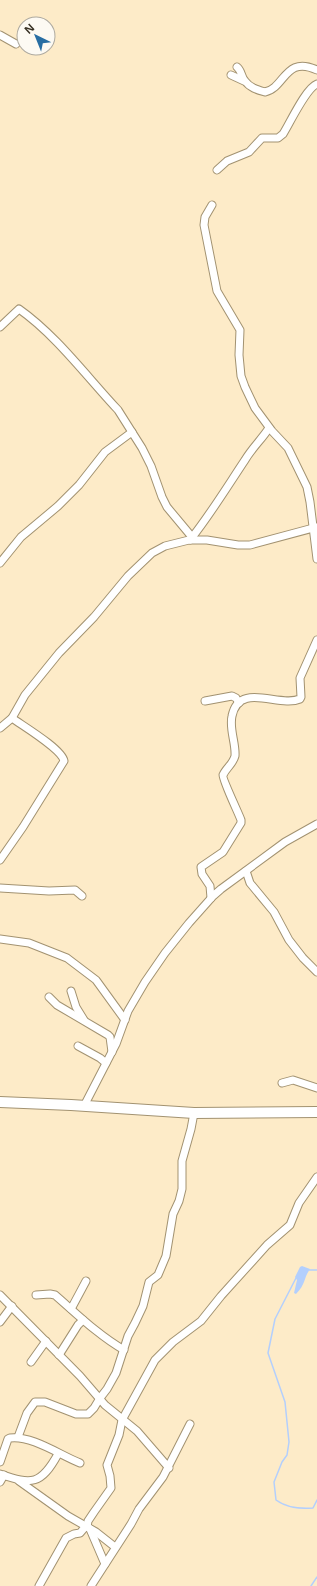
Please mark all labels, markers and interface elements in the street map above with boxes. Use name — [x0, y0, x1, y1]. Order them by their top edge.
north arrow — [16, 16, 56, 56]
text: N — [20, 20, 37, 37]

